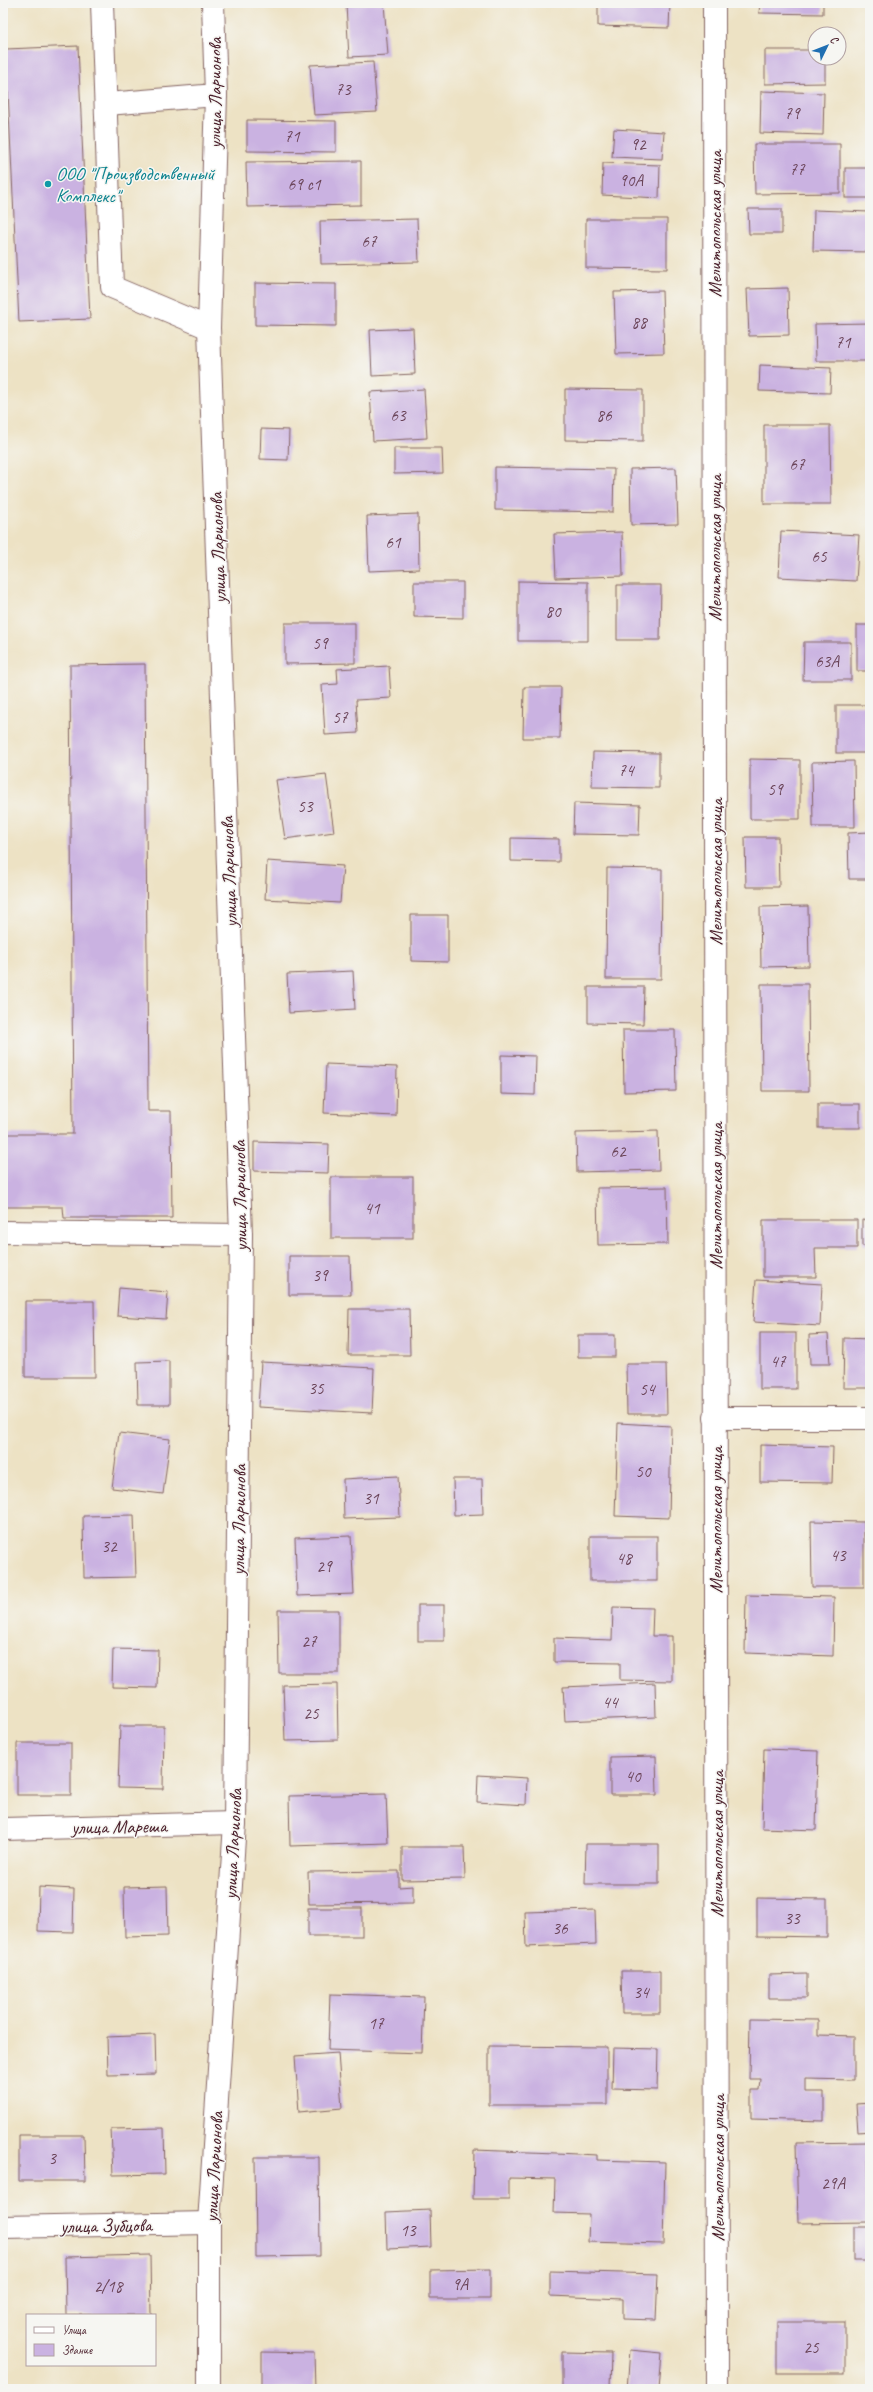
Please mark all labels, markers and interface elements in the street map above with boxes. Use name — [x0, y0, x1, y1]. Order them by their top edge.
north arrow — [807, 26, 847, 66]
text: С — [827, 32, 842, 47]
street label: улица Ларионова — [203, 36, 227, 149]
house number: 73 — [335, 79, 352, 100]
house number: 79 — [784, 103, 801, 124]
house number: 71 — [284, 126, 301, 147]
house number: 92 — [630, 134, 647, 155]
street label: Мелитопольская улица — [703, 149, 727, 297]
house number: 77 — [789, 159, 806, 180]
place label: ООО "Производственный Комплекс" — [56, 162, 216, 208]
house number: 90А — [619, 170, 644, 191]
house number: 69 с1 — [287, 174, 322, 195]
marker: ООО "Производственный Комплекс" — [43, 179, 53, 189]
house number: 67 — [361, 231, 378, 252]
house number: 88 — [631, 312, 649, 333]
house number: 71 — [835, 332, 852, 353]
house number: 63 — [390, 405, 407, 426]
house number: 86 — [596, 405, 613, 426]
house number: 67 — [789, 454, 806, 475]
street label: Мелитопольская улица — [703, 473, 727, 621]
street label: улица Ларионова — [204, 491, 232, 605]
house number: 61 — [385, 532, 402, 553]
house number: 65 — [811, 546, 828, 567]
house number: 80 — [545, 601, 562, 622]
house number: 59 — [312, 633, 329, 654]
house number: 63А — [815, 651, 840, 672]
house number: 57 — [332, 707, 349, 728]
house number: 74 — [618, 760, 636, 781]
house number: 59 — [767, 779, 784, 800]
house number: 53 — [297, 796, 314, 817]
street label: Мелитопольская улица — [704, 797, 728, 945]
street label: улица Ларионова — [215, 815, 243, 929]
street label: Мелитопольская улица — [704, 1121, 728, 1269]
street label: улица Ларионова — [227, 1139, 253, 1253]
house number: 62 — [610, 1141, 627, 1162]
house number: 41 — [364, 1198, 381, 1219]
house number: 39 — [312, 1265, 329, 1286]
house number: 47 — [770, 1351, 787, 1372]
house number: 35 — [308, 1378, 325, 1399]
house number: 54 — [639, 1379, 657, 1400]
street label: Мелитопольская улица — [704, 1445, 728, 1593]
house number: 50 — [635, 1461, 652, 1482]
street label: улица Ларионова — [226, 1463, 252, 1577]
house number: 31 — [363, 1488, 380, 1509]
house number: 32 — [101, 1536, 118, 1557]
house number: 43 — [830, 1545, 847, 1566]
house number: 48 — [616, 1548, 634, 1569]
house number: 29 — [316, 1556, 333, 1577]
house number: 27 — [301, 1631, 318, 1652]
house number: 44 — [602, 1692, 620, 1713]
house number: 25 — [303, 1703, 320, 1724]
house number: 40 — [625, 1766, 642, 1787]
street label: Мелитопольская улица — [705, 1769, 729, 1917]
street label: улица Ларионова — [218, 1787, 248, 1901]
street label: улица Мареша — [70, 1814, 169, 1840]
house number: 33 — [784, 1908, 801, 1929]
house number: 36 — [552, 1918, 569, 1939]
house number: 34 — [633, 1982, 651, 2003]
house number: 17 — [368, 2013, 385, 2034]
street label: Мелитопольская улица — [706, 2093, 730, 2241]
street label: улица Ларионова — [199, 2110, 229, 2224]
house number: 3 — [48, 2148, 57, 2169]
house number: 29А — [821, 2173, 846, 2194]
street label: улица Зубцова — [59, 2213, 154, 2239]
house number: 13 — [400, 2220, 417, 2241]
house number: 9А — [452, 2274, 470, 2295]
house number: 2/18 — [94, 2276, 125, 2297]
legend — [26, 2314, 156, 2366]
text: Улица — [62, 2322, 87, 2338]
house number: 25 — [803, 2337, 820, 2358]
text: Здание — [62, 2342, 93, 2358]

